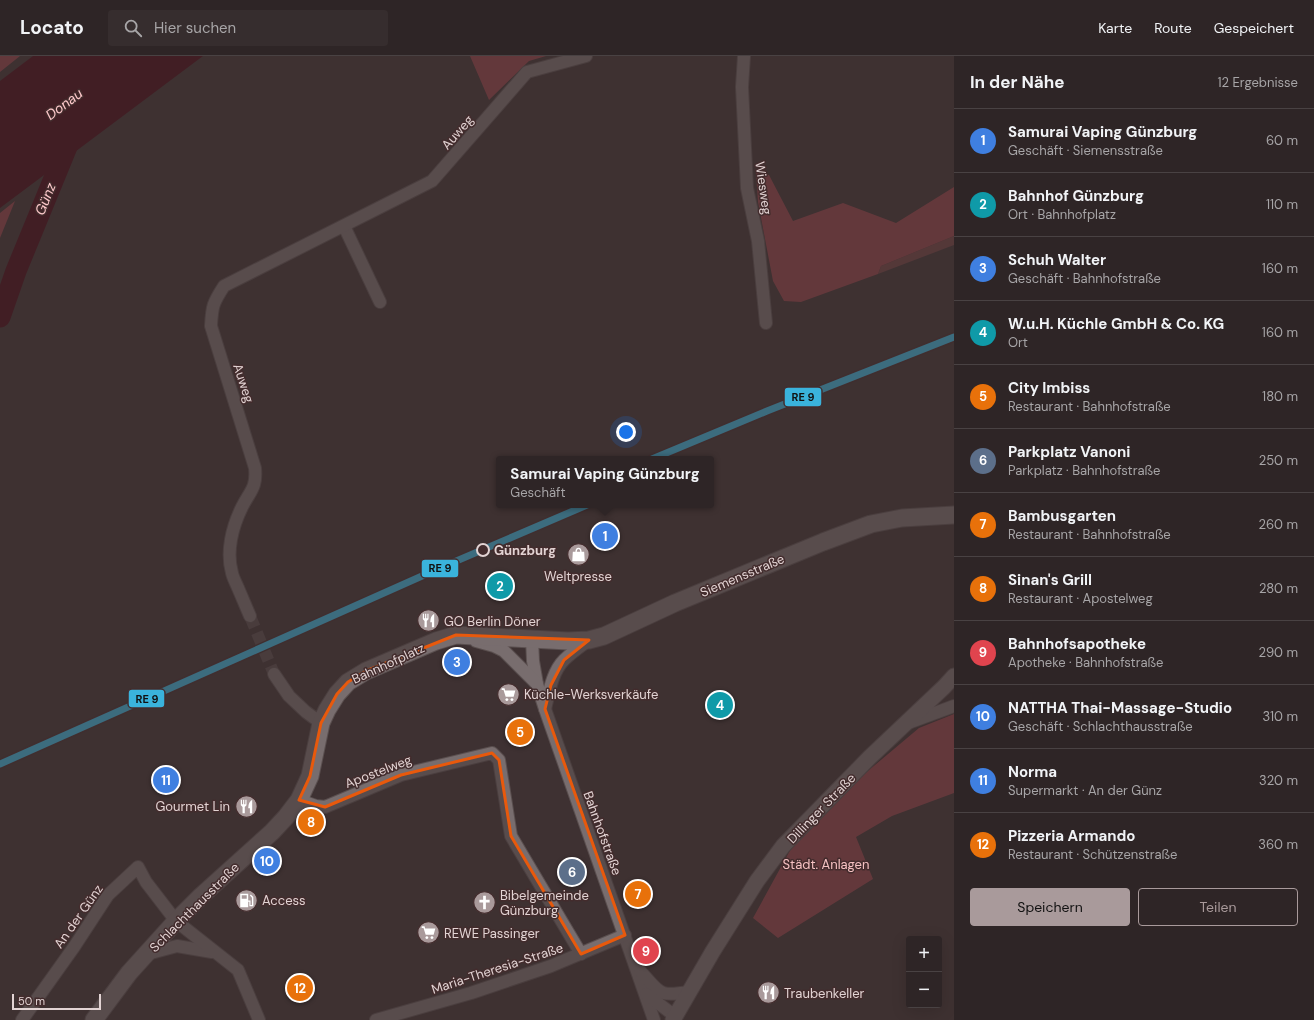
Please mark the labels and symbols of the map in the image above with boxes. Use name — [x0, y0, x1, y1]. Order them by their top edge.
water label: Donau — [42, 84, 86, 124]
street label: Auweg — [438, 112, 477, 153]
street label: Wiesweg — [751, 160, 776, 216]
water label: Günz — [30, 180, 60, 218]
street label: Auweg — [229, 361, 258, 405]
line badge: RE 9 — [784, 387, 822, 407]
text: RE 9 — [792, 390, 814, 404]
your location — [616, 422, 636, 442]
pin: 1 — [592, 521, 618, 551]
shop icon: Weltpresse — [565, 541, 591, 567]
place label: Günzburg — [494, 542, 556, 559]
marker: Günzburg — [476, 543, 490, 557]
street label: Siemensstraße — [697, 550, 787, 601]
line badge: RE 9 — [421, 559, 459, 578]
text: RE 9 — [429, 561, 451, 575]
place label: Weltpresse — [544, 568, 612, 585]
pin: 2 — [487, 571, 513, 601]
restaurant icon: GO Berlin Döner — [416, 608, 442, 634]
place label: GO Berlin Döner — [444, 613, 541, 630]
street label: Bahnhofplatz — [349, 639, 427, 688]
pin: 3 — [444, 647, 470, 677]
supermarket icon: Küchle-Werksverkäufe — [495, 681, 521, 707]
place label: Küchle-Werksverkäufe — [524, 686, 658, 703]
line badge: RE 9 — [128, 689, 165, 708]
pin: 4 — [707, 690, 733, 720]
text: RE 9 — [136, 692, 158, 706]
pin: 5 — [507, 717, 533, 747]
street label: Apostelweg — [342, 751, 414, 792]
pin: 11 — [153, 765, 179, 795]
street label: Dillinger Straße — [783, 770, 859, 847]
street label: Bahnhofstraße — [579, 789, 626, 878]
restaurant icon: Gourmet Lin — [233, 793, 259, 819]
place label: Gourmet Lin — [155, 798, 230, 815]
pin: 8 — [298, 807, 324, 837]
pin: 10 — [254, 846, 280, 876]
park label: Städt. Anlagen — [783, 856, 869, 873]
pin: 6 — [559, 857, 585, 887]
street label: Schlachthausstraße — [146, 859, 243, 956]
pin: 7 — [625, 879, 651, 909]
street label: An der Günz — [50, 881, 107, 952]
fuel station icon: Access — [233, 887, 259, 913]
place label: Bibelgemeinde Günzburg — [500, 887, 589, 919]
church icon: Bibelgemeinde Günzburg — [472, 889, 498, 915]
place label: Access — [262, 892, 306, 909]
supermarket icon: REWE Passinger — [416, 920, 442, 946]
place label: REWE Passinger — [444, 925, 540, 942]
pin: 9 — [633, 936, 659, 966]
street label: Maria-Theresia-Straße — [429, 939, 565, 998]
pin: 12 — [287, 973, 313, 1003]
restaurant icon: Traubenkeller — [755, 980, 781, 1006]
place label: Traubenkeller — [784, 985, 865, 1002]
scale bar — [12, 992, 101, 1011]

